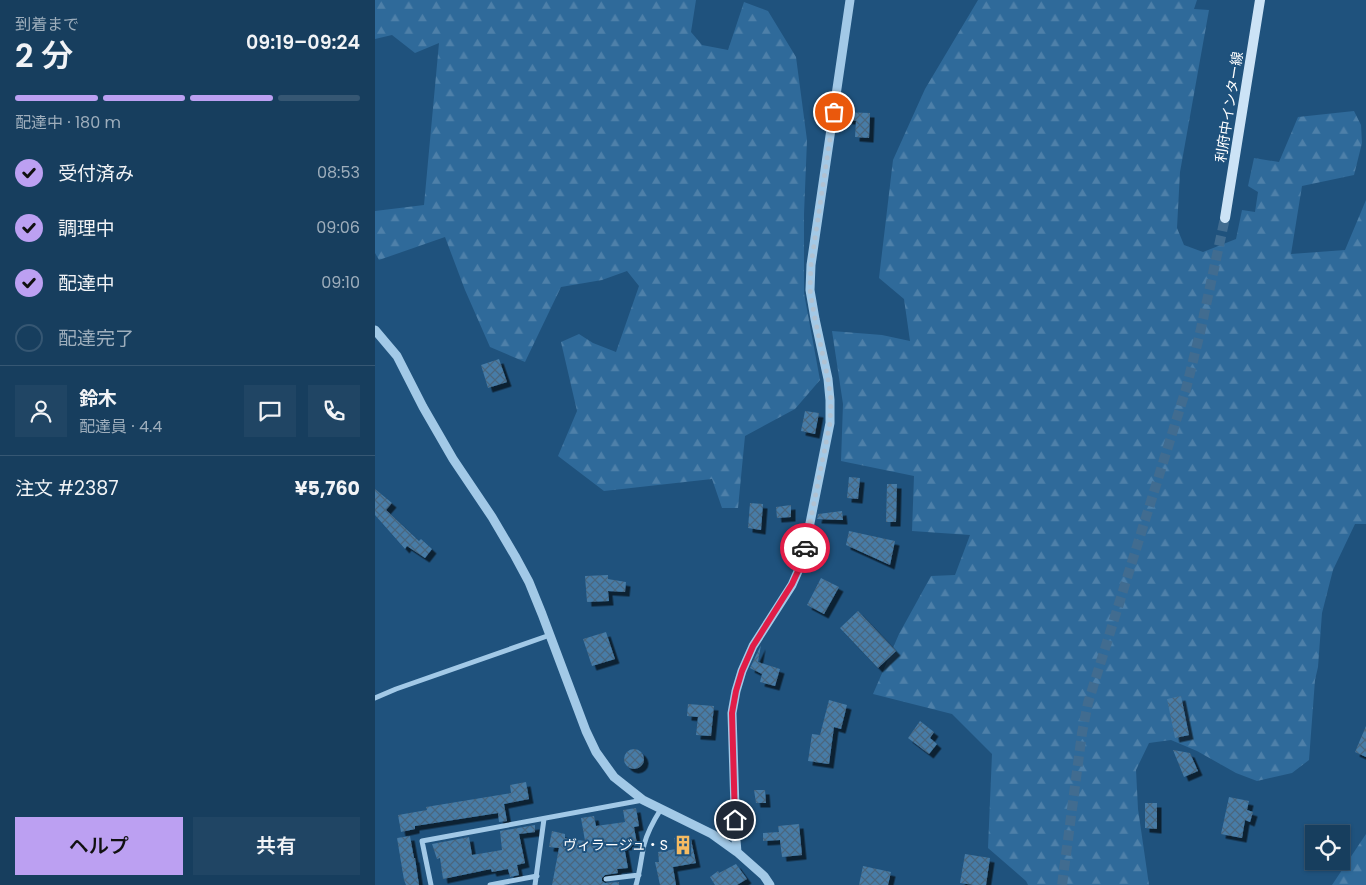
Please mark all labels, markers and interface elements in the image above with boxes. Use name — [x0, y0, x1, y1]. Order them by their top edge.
text: 到着まで — [15, 13, 79, 36]
text: 09:19–09:24 — [246, 29, 360, 56]
text: 2 分 — [15, 33, 73, 78]
street label: 利府中インター線 — [1210, 50, 1248, 164]
pin — [813, 91, 855, 133]
icon: bag — [820, 98, 848, 126]
text: 配達中 · 180 m — [15, 111, 121, 134]
icon: check — [15, 159, 43, 187]
text: 受付済み — [58, 160, 134, 187]
text: 08:53 — [317, 161, 360, 184]
icon: check — [15, 214, 43, 242]
text: 調理中 — [58, 215, 115, 242]
text: 09:06 — [316, 216, 360, 239]
icon: check — [15, 269, 43, 297]
text: 配達中 — [58, 270, 115, 297]
text: 09:10 — [321, 271, 360, 294]
text: 配達完了 — [58, 325, 134, 352]
button: person — [15, 385, 67, 437]
text: 鈴木 — [79, 385, 117, 412]
button: chat — [244, 385, 296, 437]
button: phone — [308, 385, 360, 437]
text: 配達員 · 4.4 — [79, 415, 162, 438]
text: 注文 #2387 — [15, 475, 119, 502]
text: ¥5,760 — [295, 475, 360, 502]
courier — [780, 523, 830, 573]
icon: car — [791, 534, 819, 562]
pin — [714, 799, 756, 841]
icon: home — [721, 806, 749, 834]
button: ヘルプ — [15, 817, 183, 875]
button: 共有 — [193, 817, 360, 875]
map controls — [1305, 825, 1350, 870]
button: locate — [1305, 825, 1350, 870]
building icon: ヴィラージュ・S — [672, 834, 694, 856]
place label: ヴィラージュ・S — [563, 835, 668, 855]

